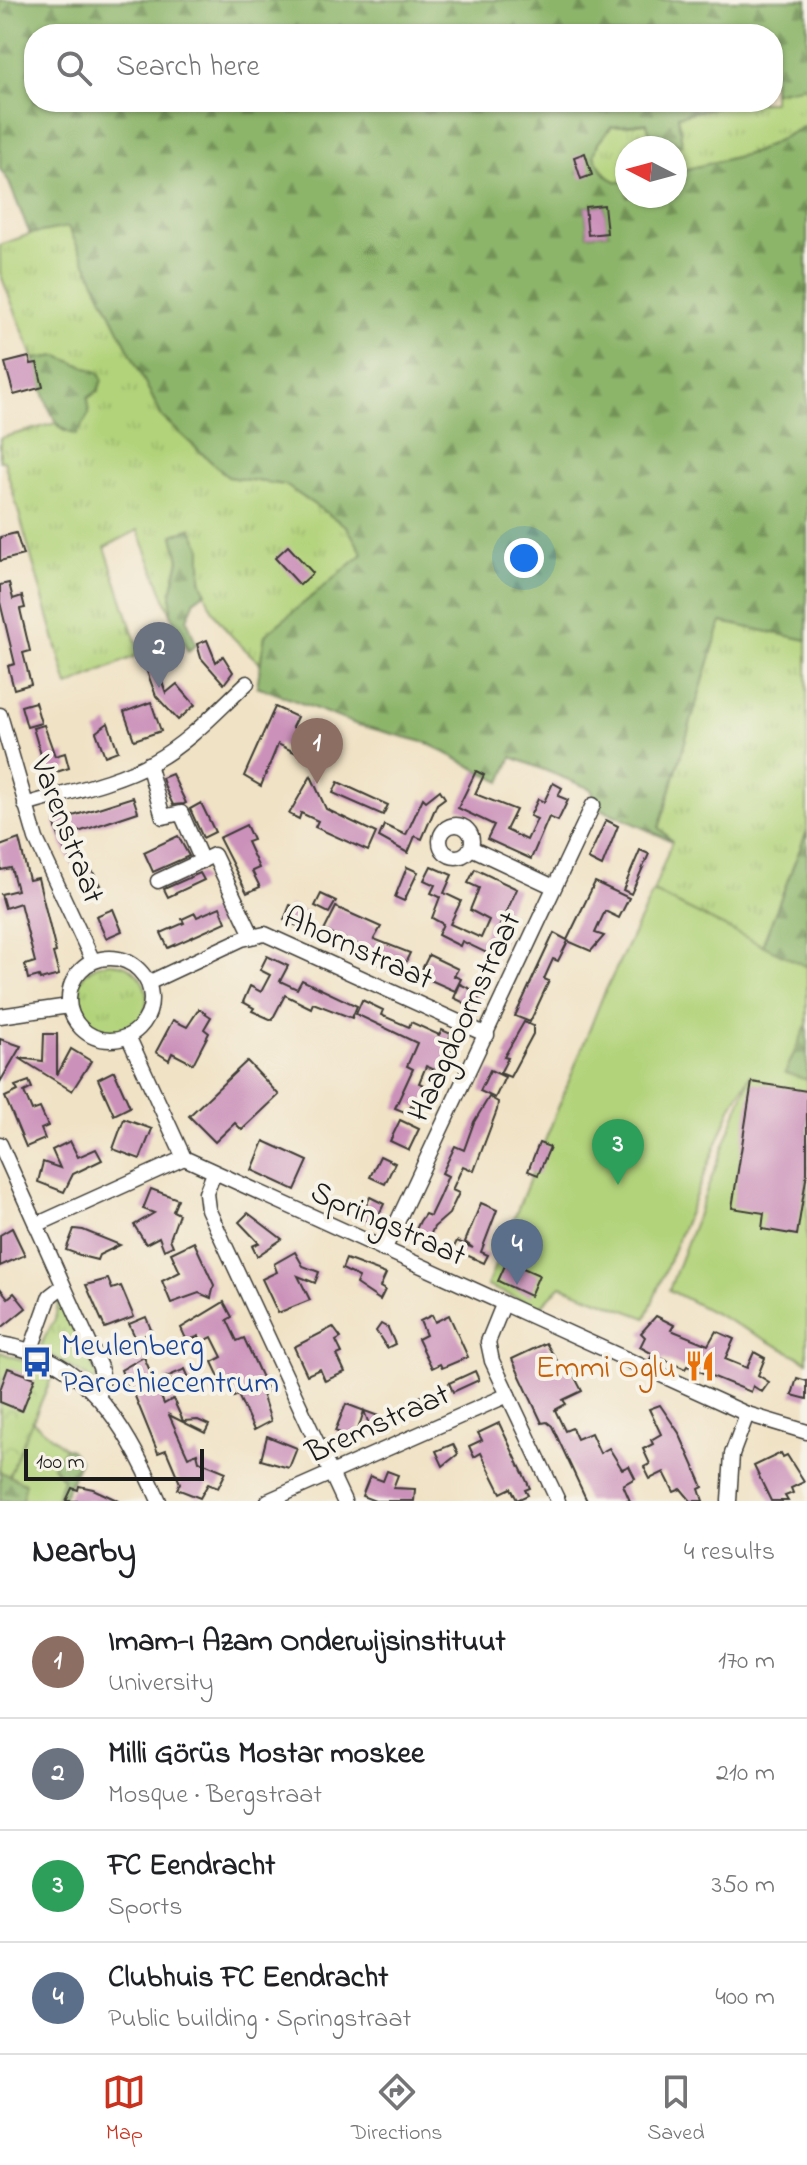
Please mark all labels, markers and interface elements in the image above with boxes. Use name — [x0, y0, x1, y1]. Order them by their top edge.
search box — [24, 24, 783, 112]
icon: search — [52, 46, 96, 90]
text: Search here — [116, 46, 260, 90]
north arrow — [615, 136, 687, 208]
your location — [504, 538, 544, 578]
pin: 2 — [133, 622, 185, 688]
pin: 1 — [291, 718, 343, 784]
street label: Varenstraat — [16, 749, 115, 911]
street label: Ahornstraat — [275, 896, 440, 1004]
street label: Haagdoornstraat — [397, 905, 535, 1130]
pin: 3 — [592, 1119, 644, 1185]
street label: Springstraat — [302, 1170, 473, 1281]
pin: 4 — [491, 1219, 543, 1285]
place label: Meulenberg Parochiecentrum — [61, 1324, 279, 1408]
bus stop icon: Meulenberg Parochiecentrum — [20, 1345, 54, 1379]
place label: Emmi Oglu — [535, 1346, 676, 1393]
restaurant icon: Emmi Oglu — [683, 1349, 717, 1383]
street label: Bremstraat — [298, 1373, 458, 1478]
scale bar — [24, 1445, 204, 1481]
text: 100 m — [36, 1447, 85, 1479]
text: Nearby — [32, 1528, 136, 1578]
text: 4 results — [684, 1534, 775, 1572]
text: Imam-ı Azam Onderwijsinstituut — [108, 1621, 506, 1665]
text: 1 — [54, 1643, 62, 1681]
text: 170 m — [718, 1643, 775, 1681]
text: University — [108, 1665, 214, 1703]
text: Milli Görüs Mostar moskee — [108, 1733, 424, 1777]
text: 2 — [52, 1755, 64, 1793]
text: 210 m — [716, 1755, 775, 1793]
text: Mosque · Bergstraat — [108, 1777, 322, 1815]
text: FC Eendracht — [108, 1845, 275, 1889]
text: 3 — [53, 1867, 63, 1905]
text: 350 m — [711, 1867, 775, 1905]
text: Sports — [108, 1889, 182, 1927]
text: Clubhuis FC Eendracht — [108, 1957, 388, 2001]
text: 4 — [53, 1979, 63, 2017]
text: 400 m — [715, 1979, 775, 2017]
text: Public building · Springstraat — [108, 2001, 411, 2039]
tab: Map — [102, 2070, 146, 2150]
tab: Directions — [351, 2070, 442, 2150]
tab: Saved — [647, 2070, 705, 2150]

